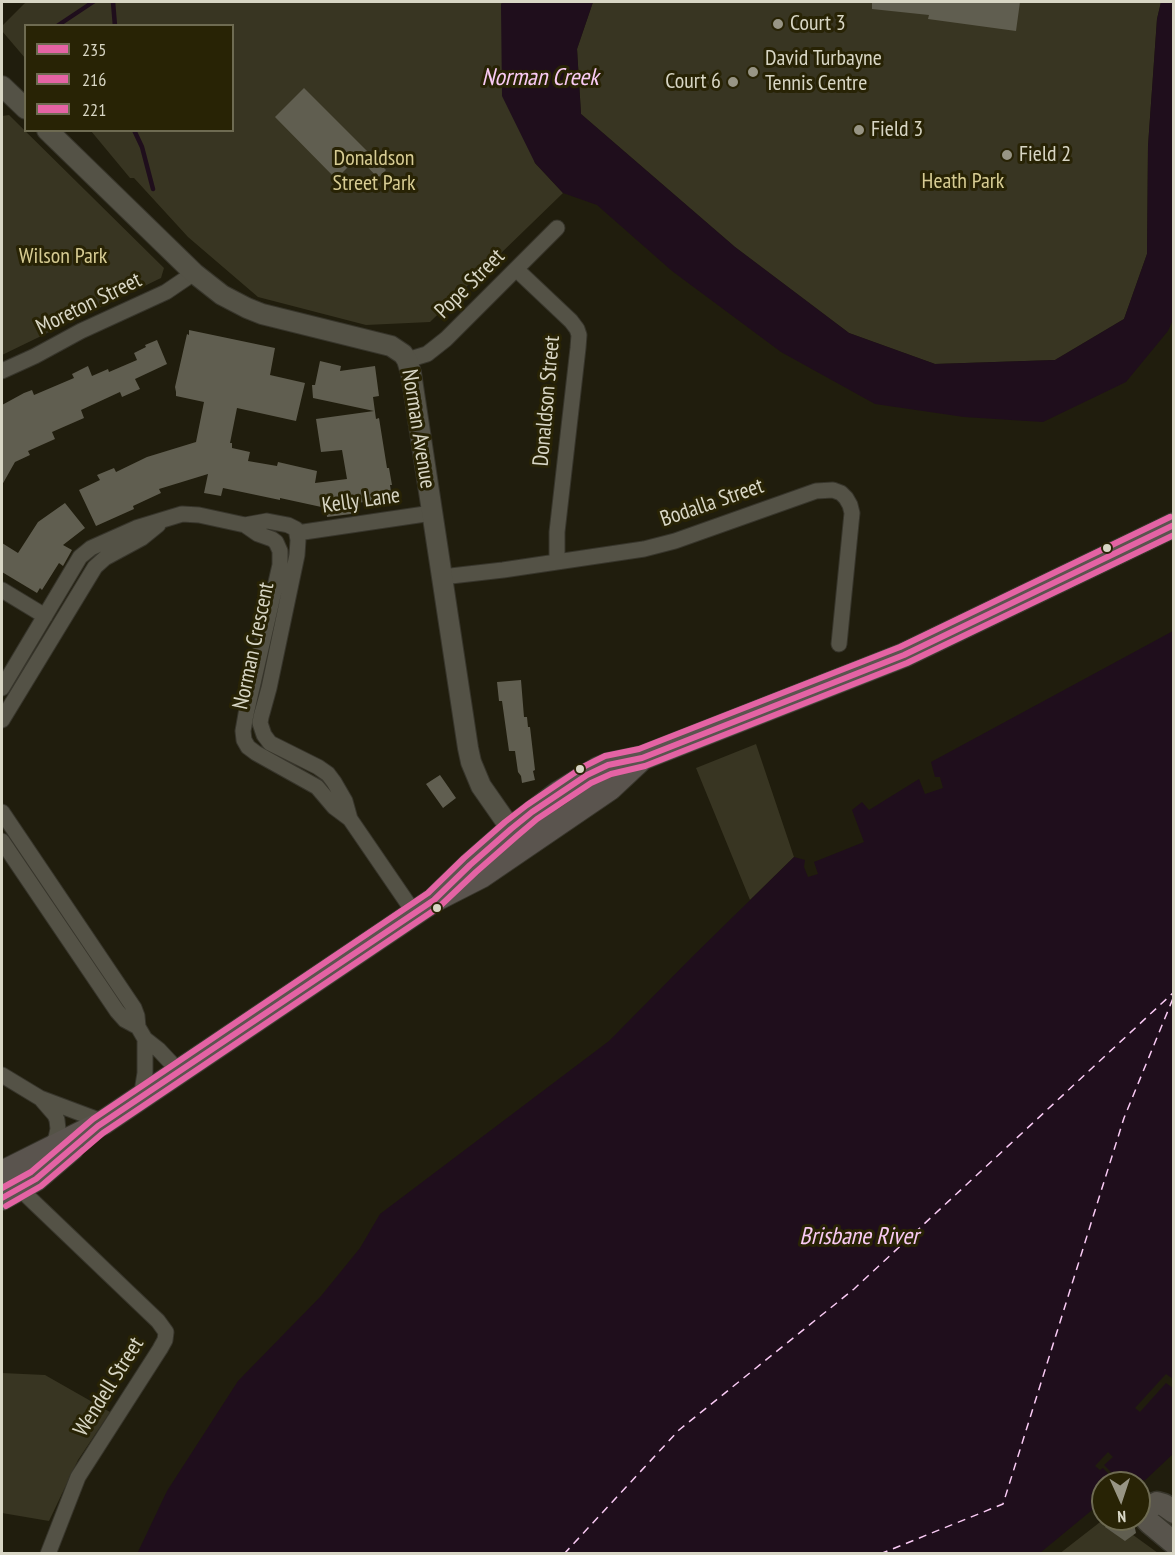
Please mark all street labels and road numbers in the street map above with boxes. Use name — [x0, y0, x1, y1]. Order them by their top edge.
street label: Pope Street — [430, 244, 510, 324]
street label: Moreton Street — [32, 267, 146, 341]
street label: Donaldson Street — [528, 335, 566, 467]
street label: Norman Avenue — [396, 367, 440, 491]
street label: Bodalla Street — [657, 473, 767, 533]
street label: Kelly Lane — [320, 482, 402, 520]
street label: Norman Crescent — [228, 580, 280, 712]
street label: Wendell Street — [68, 1333, 150, 1441]

